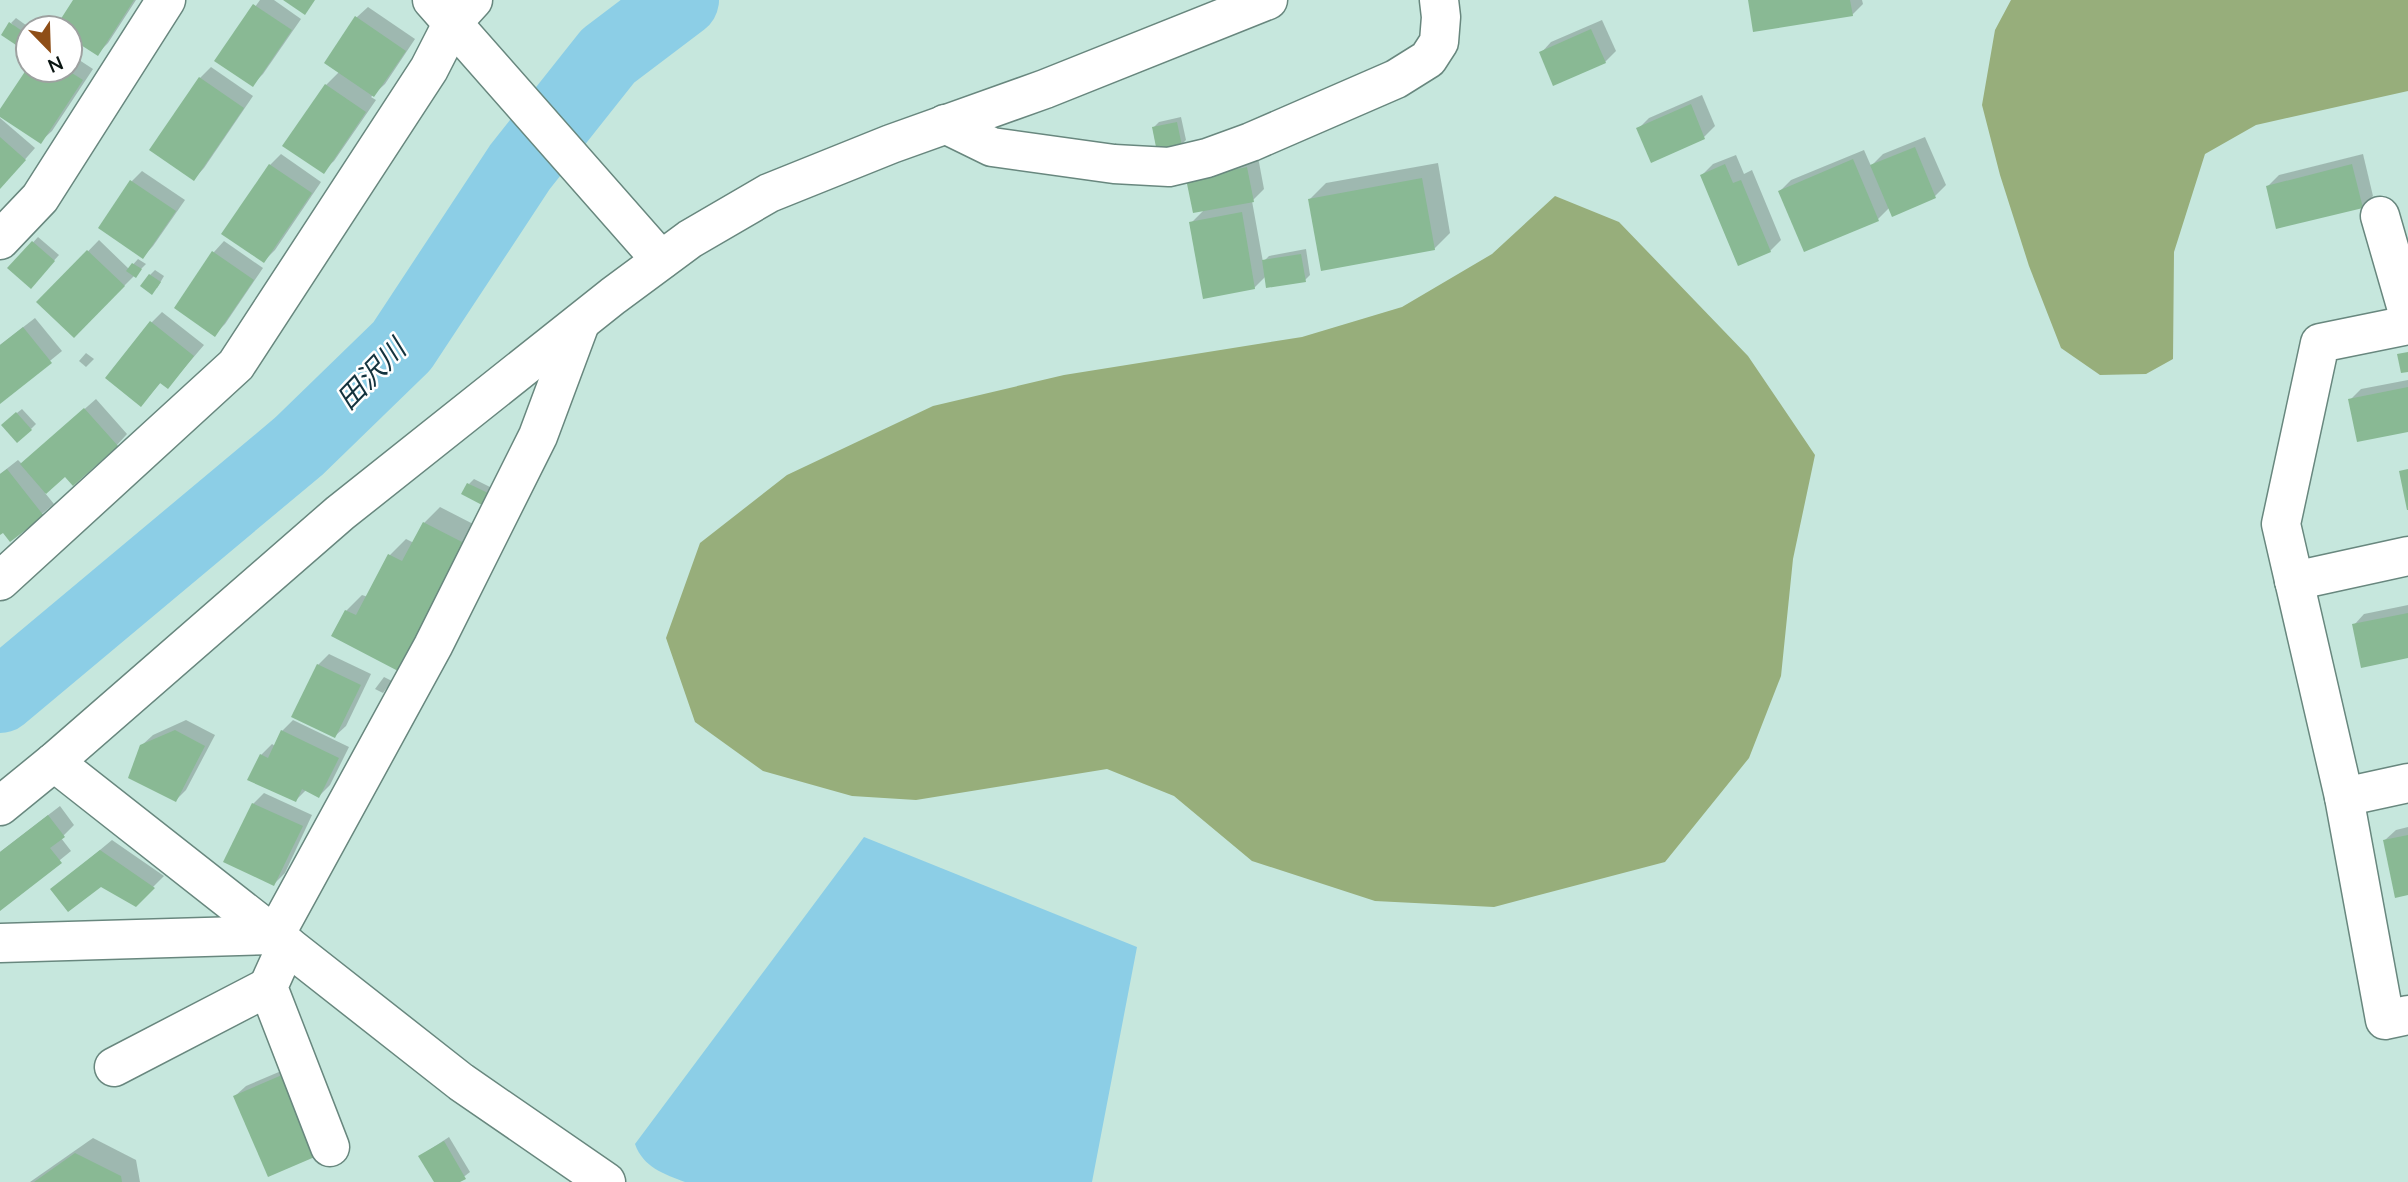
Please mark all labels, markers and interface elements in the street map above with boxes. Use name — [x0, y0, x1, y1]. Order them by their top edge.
north arrow — [14, 14, 84, 84]
text: N — [44, 51, 67, 78]
water label: 田沢川 — [329, 329, 414, 416]

